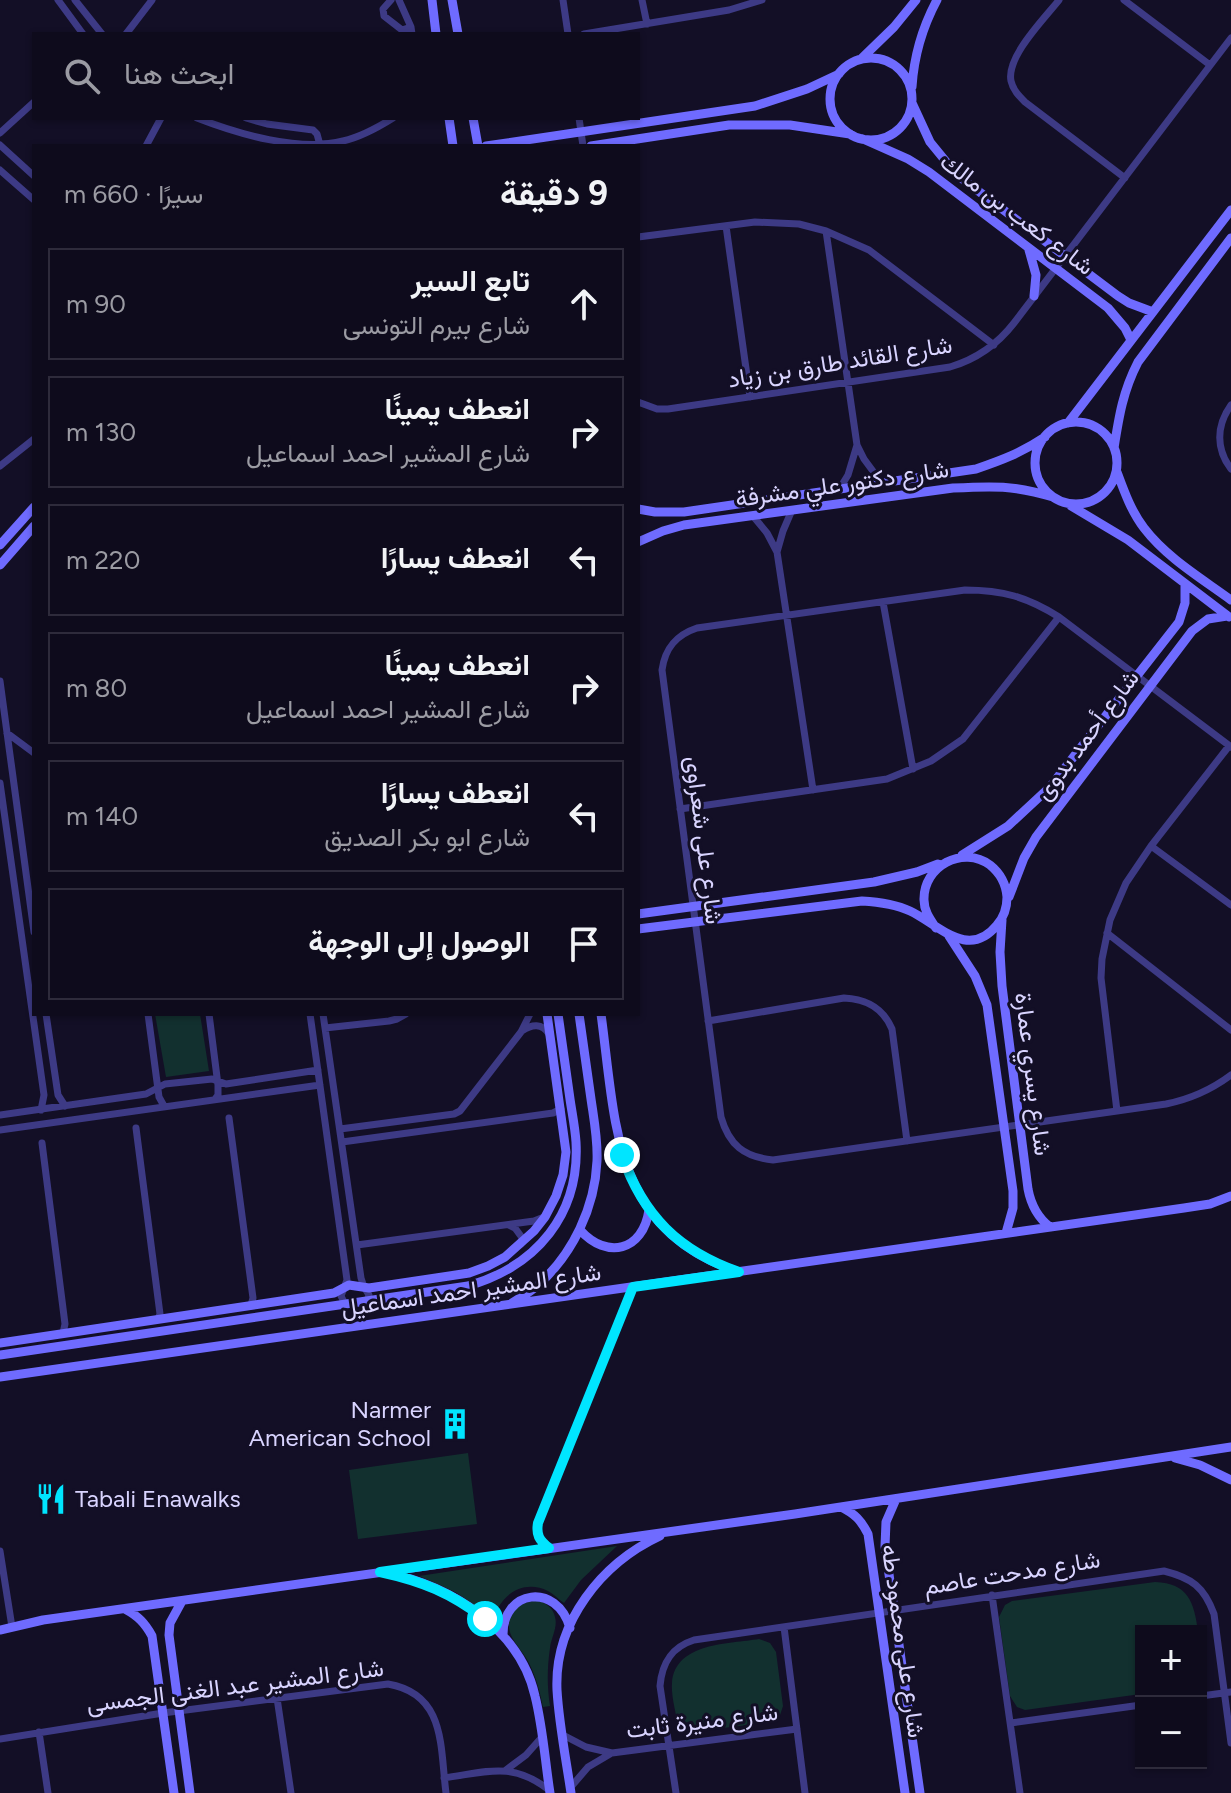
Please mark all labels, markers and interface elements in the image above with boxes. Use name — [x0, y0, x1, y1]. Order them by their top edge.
search box — [32, 32, 640, 120]
icon: search — [60, 54, 104, 98]
text: ابحث هنا — [124, 55, 234, 92]
street label: شارع كعب بن مالك — [934, 146, 1100, 282]
text: 9 دقيقة — [500, 173, 608, 214]
text: سيرًا · 660 m — [64, 178, 203, 210]
text: تابع السير — [411, 262, 530, 299]
icon: ahead — [562, 282, 606, 326]
text: 90 m — [66, 288, 126, 320]
text: شارع بيرم التونسى — [343, 309, 530, 341]
street label: شارع القائد طارق بن زياد — [726, 329, 954, 396]
text: انعطف يمينًا — [385, 390, 530, 427]
icon: right — [562, 410, 606, 454]
text: 130 m — [66, 416, 136, 448]
text: شارع المشير احمد اسماعيل — [246, 437, 530, 469]
street label: شارع دكتور علي مشرفة — [733, 454, 951, 518]
icon: left — [562, 538, 606, 582]
text: انعطف يسارًا — [381, 539, 530, 576]
text: 220 m — [66, 544, 140, 576]
text: انعطف يمينًا — [385, 646, 530, 683]
street label: شارع أحمد بدوى — [1028, 664, 1147, 807]
icon: right — [562, 666, 606, 710]
text: 80 m — [66, 672, 127, 704]
text: شارع المشير احمد اسماعيل — [246, 693, 530, 725]
street label: شارع على شعراوى — [678, 754, 729, 926]
text: انعطف يسارًا — [381, 774, 530, 811]
icon: left — [562, 794, 606, 838]
text: 140 m — [66, 800, 138, 832]
text: شارع ابو بكر الصديق — [324, 821, 530, 853]
icon: arrive — [562, 922, 606, 966]
text: الوصول إلى الوجهة — [308, 923, 530, 960]
street label: شارع يسري عمارة — [1004, 991, 1058, 1158]
route end — [604, 1137, 640, 1173]
street label: شارع المشير احمد اسماعيل — [339, 1257, 603, 1324]
place label: Narmer American School — [249, 1395, 431, 1452]
building icon: Narmer American School — [438, 1407, 472, 1441]
restaurant icon: Tabali Enawalks — [34, 1482, 68, 1516]
place label: Tabali Enawalks — [75, 1484, 241, 1513]
street label: شارع على محمود طه — [874, 1542, 931, 1740]
street label: شارع مدحت عاصم — [922, 1544, 1102, 1603]
route start — [467, 1601, 503, 1637]
map controls — [1135, 1625, 1207, 1769]
button: + — [1135, 1625, 1207, 1697]
street label: شارع المشير عبد الغنى الجمسى — [85, 1653, 385, 1720]
street label: شارع منيرة ثابت — [624, 1697, 780, 1746]
button: − — [1135, 1697, 1207, 1769]

